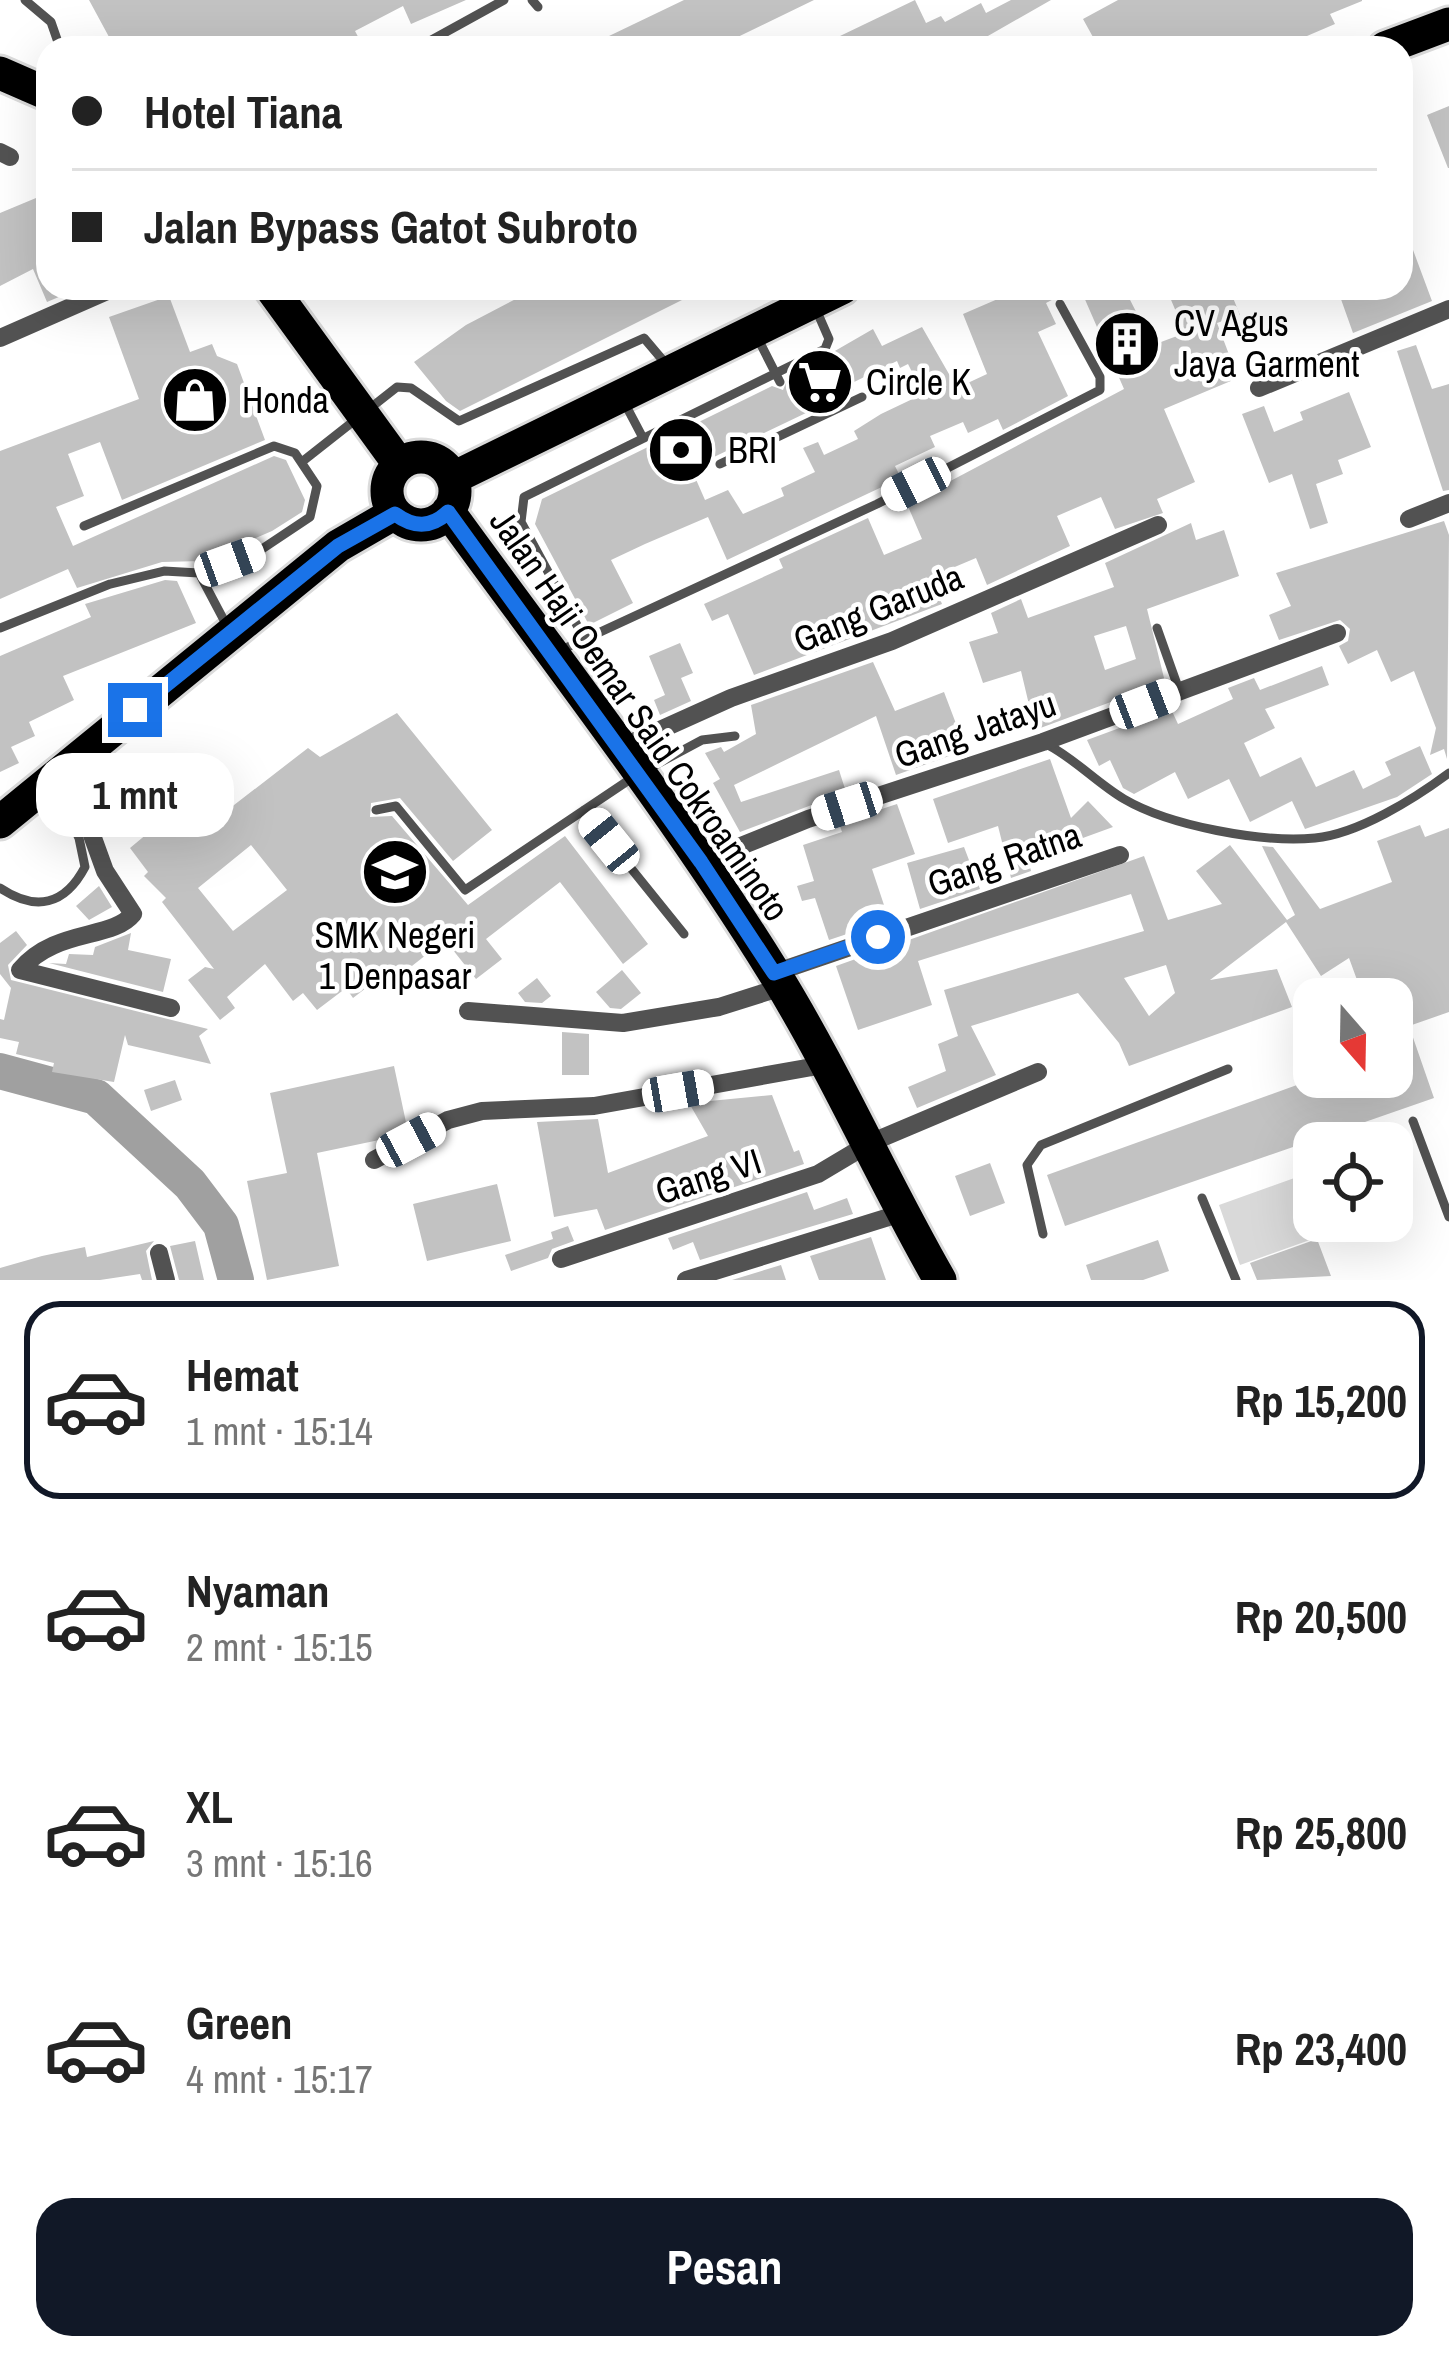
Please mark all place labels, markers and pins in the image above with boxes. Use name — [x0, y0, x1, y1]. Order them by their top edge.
place label: CV Agus Jaya Garment — [1174, 299, 1359, 388]
building icon: CV Agus Jaya Garment — [1092, 309, 1162, 379]
supermarket icon: Circle K — [785, 347, 855, 417]
place label: Circle K — [866, 358, 971, 406]
shop icon: Honda — [160, 365, 230, 435]
place label: Honda — [242, 376, 329, 424]
bank icon: BRI — [646, 415, 716, 485]
place label: BRI — [728, 426, 777, 474]
school or university icon: SMK Negeri 1 Denpasar — [360, 837, 430, 907]
place label: SMK Negeri 1 Denpasar — [315, 911, 475, 1000]

